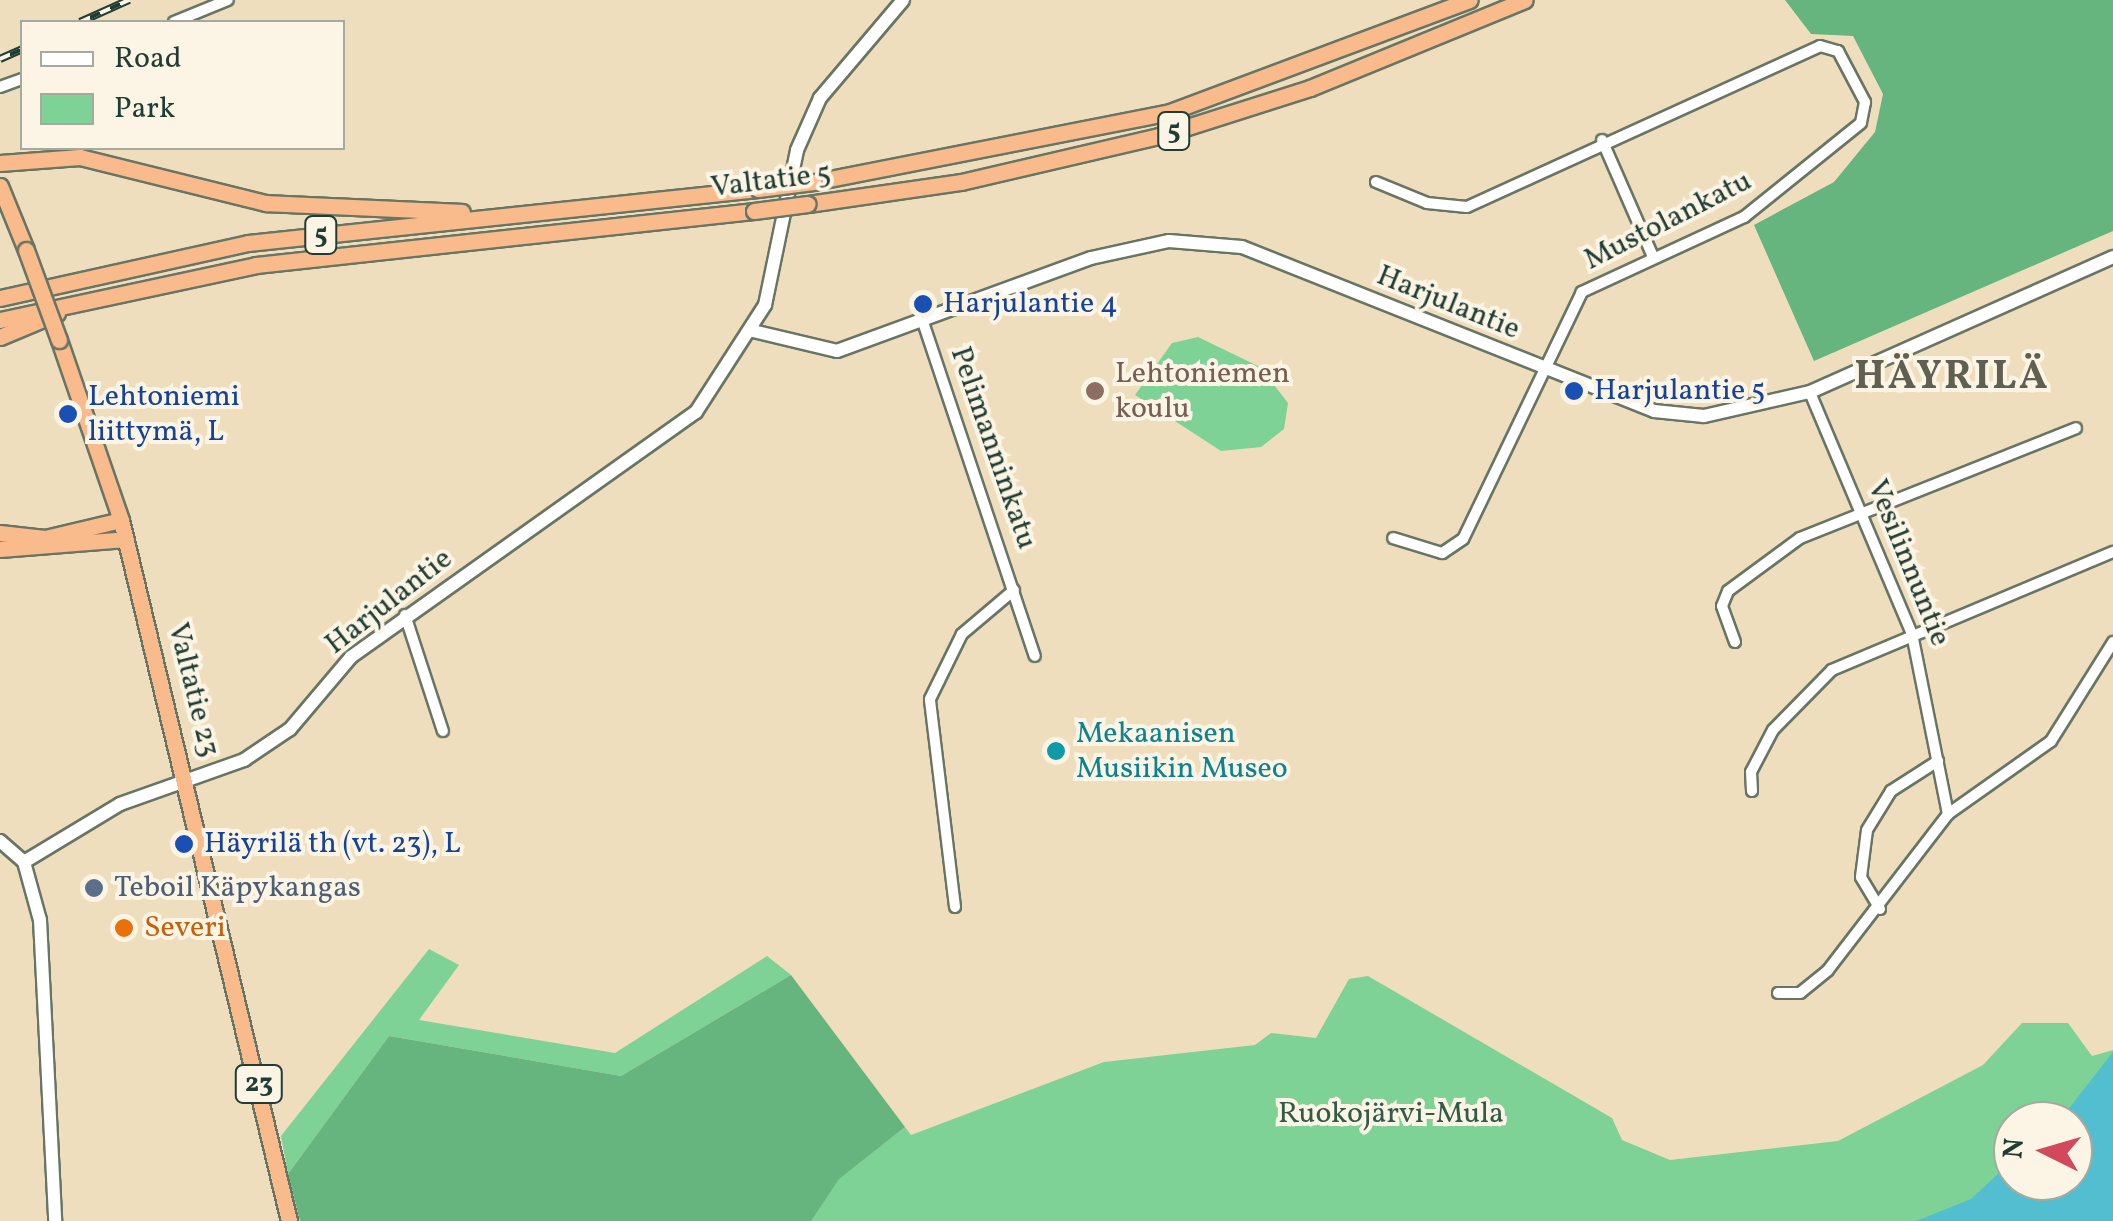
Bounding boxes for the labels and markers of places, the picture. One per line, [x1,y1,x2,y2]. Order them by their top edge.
place label: Harjulantie 4 [943,286,1118,322]
marker: Harjulantie 4 [912,293,934,315]
place label: Lehtoniemen koulu [1115,356,1290,426]
place label: Harjulantie 5 [1594,373,1766,409]
place label: Lehtoniemi liittymä, L [88,379,240,450]
marker: Lehtoniemen koulu [1084,380,1106,402]
marker: Harjulantie 5 [1563,380,1585,402]
marker: Lehtoniemi liittymä, L [57,403,79,425]
place label: Mekaanisen Musiikin Museo [1076,716,1288,786]
marker: Mekaanisen Musiikin Museo [1045,740,1067,762]
place label: Häyrilä th (vt. 23), L [204,826,461,862]
marker: Häyrilä th (vt. 23), L [173,833,195,855]
place label: Teboil Käpykangas [114,870,361,906]
marker: Teboil Käpykangas [83,877,105,899]
place label: Severi [144,910,226,946]
marker: Severi [113,917,135,939]

